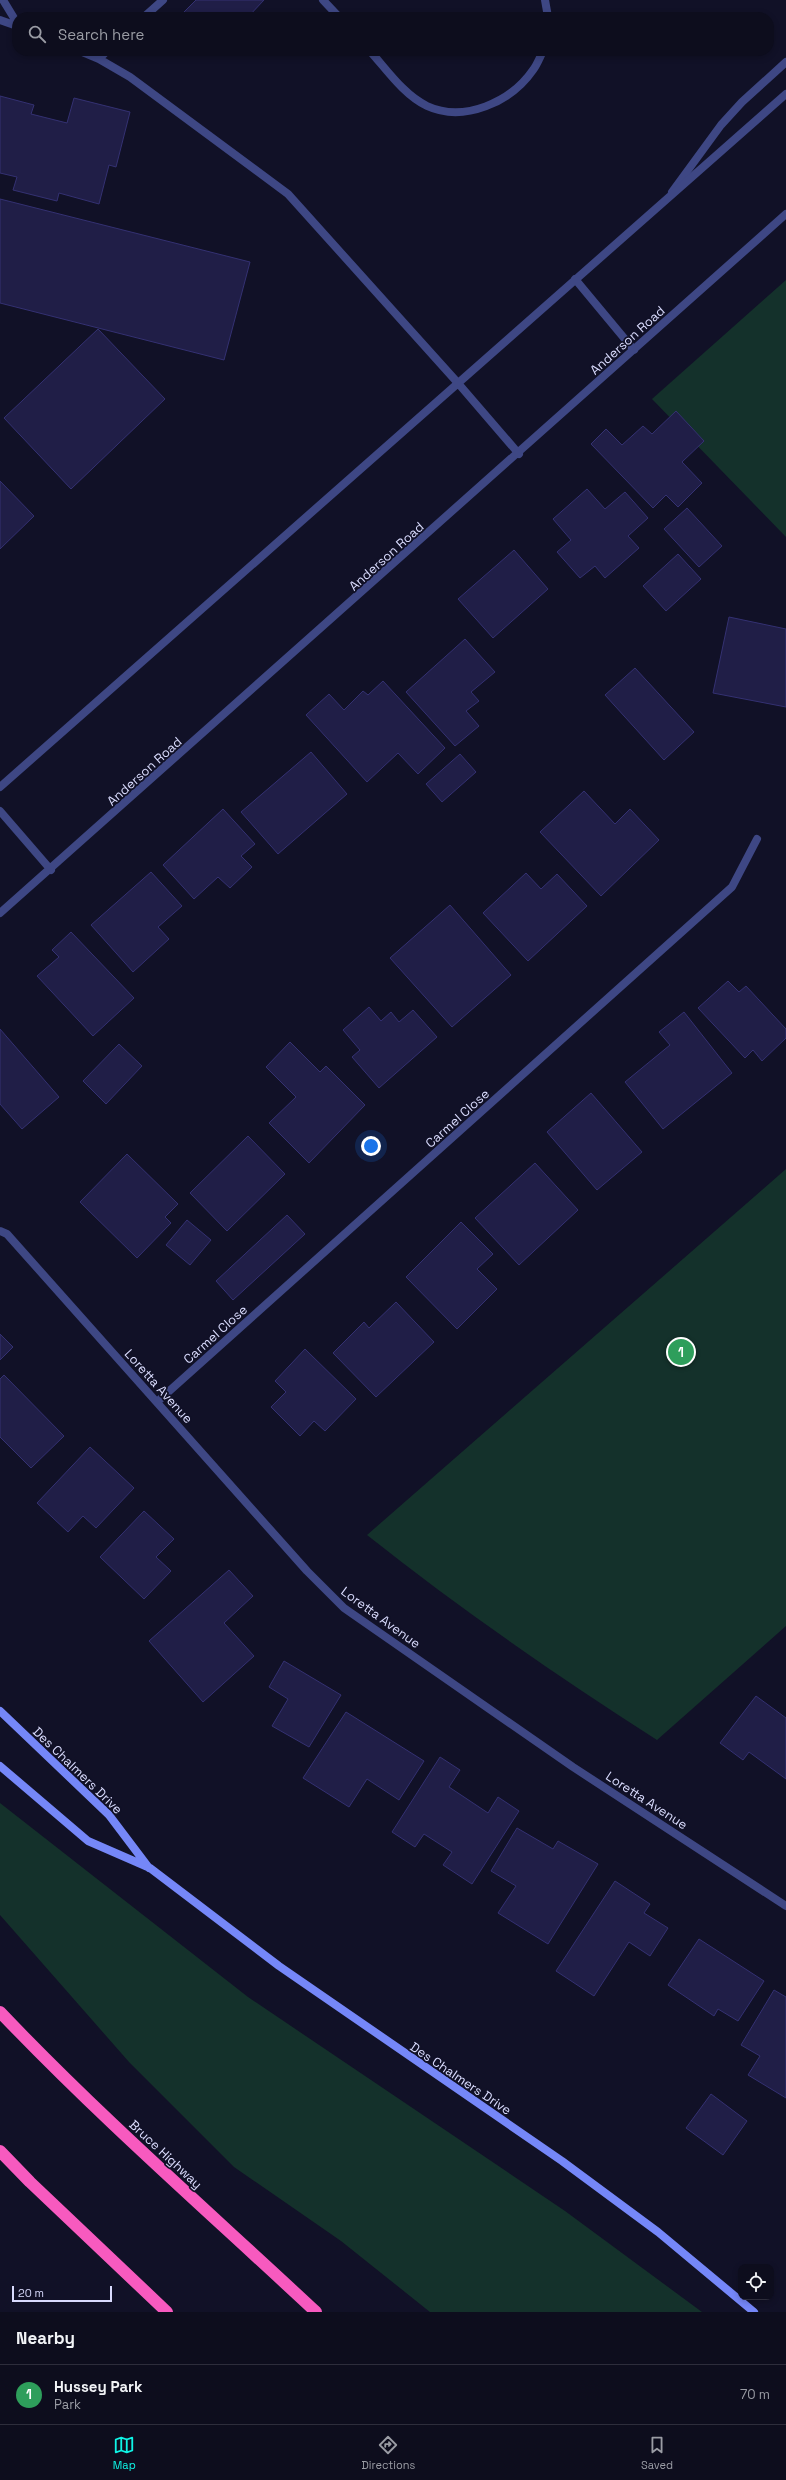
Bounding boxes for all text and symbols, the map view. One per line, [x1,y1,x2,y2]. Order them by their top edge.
search box [12,12,774,56]
icon: search [26,23,48,45]
text: Search here [58,25,144,44]
street label: Anderson Road [586,302,668,379]
street label: Anderson Road [345,518,427,595]
street label: Anderson Road [103,733,185,810]
street label: Carmel Close [422,1085,493,1152]
your location [361,1136,381,1156]
street label: Carmel Close [180,1301,251,1368]
pin: 1 [668,1337,694,1367]
street label: Loretta Avenue [121,1346,196,1427]
street label: Loretta Avenue [338,1583,424,1652]
street label: Des Chalmers Drive [29,1723,126,1818]
street label: Loretta Avenue [603,1768,691,1833]
street label: Des Chalmers Drive [407,2038,515,2119]
street label: Bruce Highway [126,2116,206,2193]
map controls [738,2264,774,2300]
button: locate [738,2264,774,2300]
scale bar [12,2284,112,2303]
text: 20 m [18,2286,44,2300]
text: Nearby [16,2327,75,2349]
text: Hussey Park [54,2377,143,2396]
text: 1 [26,2386,32,2403]
text: 70 m [740,2386,770,2403]
text: Park [54,2396,81,2413]
tab: Map [113,2434,136,2472]
tab: Directions [361,2434,415,2472]
tab: Saved [641,2434,673,2472]

